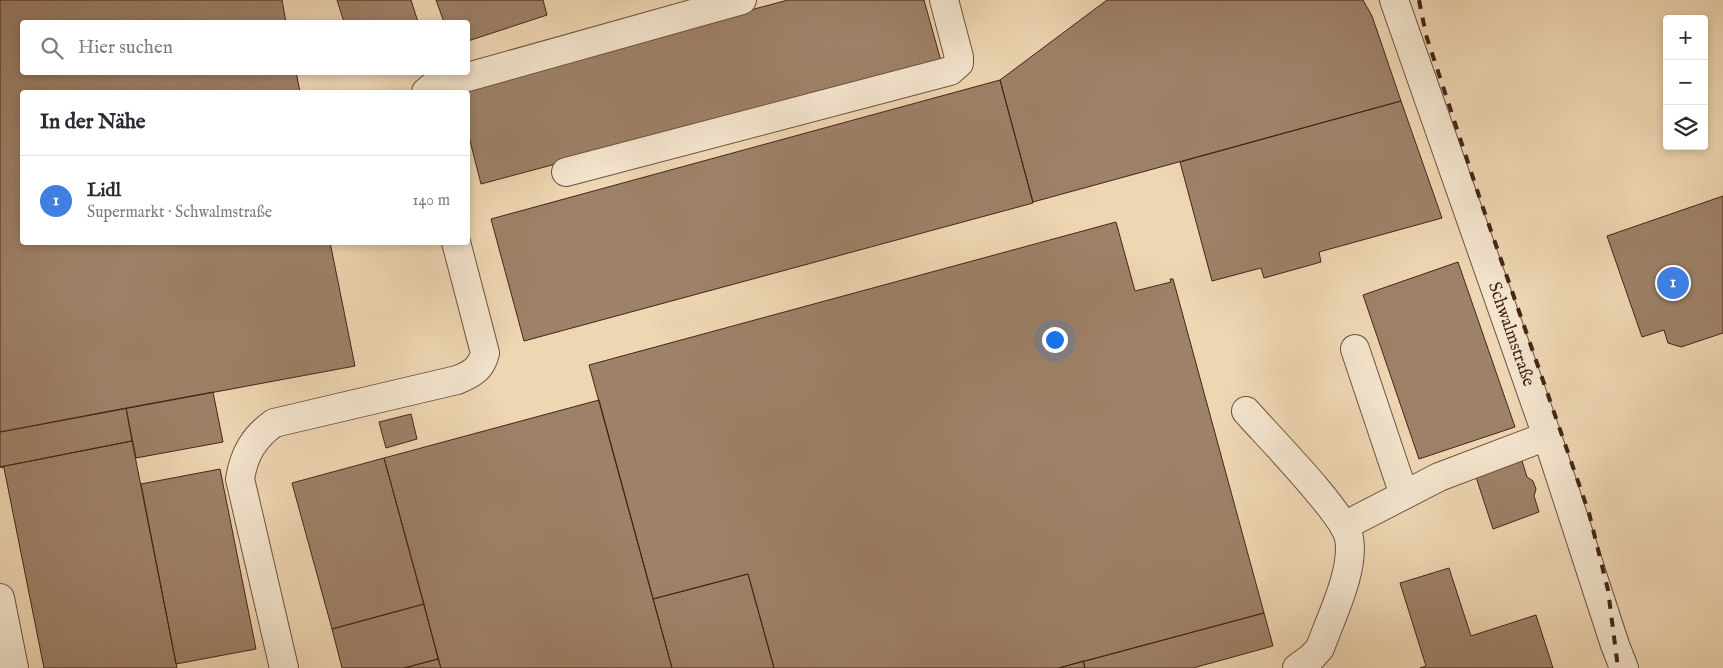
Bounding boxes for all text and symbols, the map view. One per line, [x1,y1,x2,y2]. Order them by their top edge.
map controls [1663,15,1708,150]
button: + [1663,15,1708,60]
search box [20,20,470,75]
icon: search [38,34,66,62]
text: Hier suchen [78,36,173,60]
button: − [1663,60,1708,105]
button: layers [1663,105,1708,150]
text: In der Nähe [40,109,146,136]
text: Lidl [87,179,121,203]
text: 1 [53,191,59,211]
text: 140 m [412,191,450,211]
text: Supermarkt · Schwalmstraße [87,203,272,223]
pin: 1 [1657,264,1689,302]
street label: Schwalmstraße [1482,279,1540,389]
your location [1042,327,1068,353]

